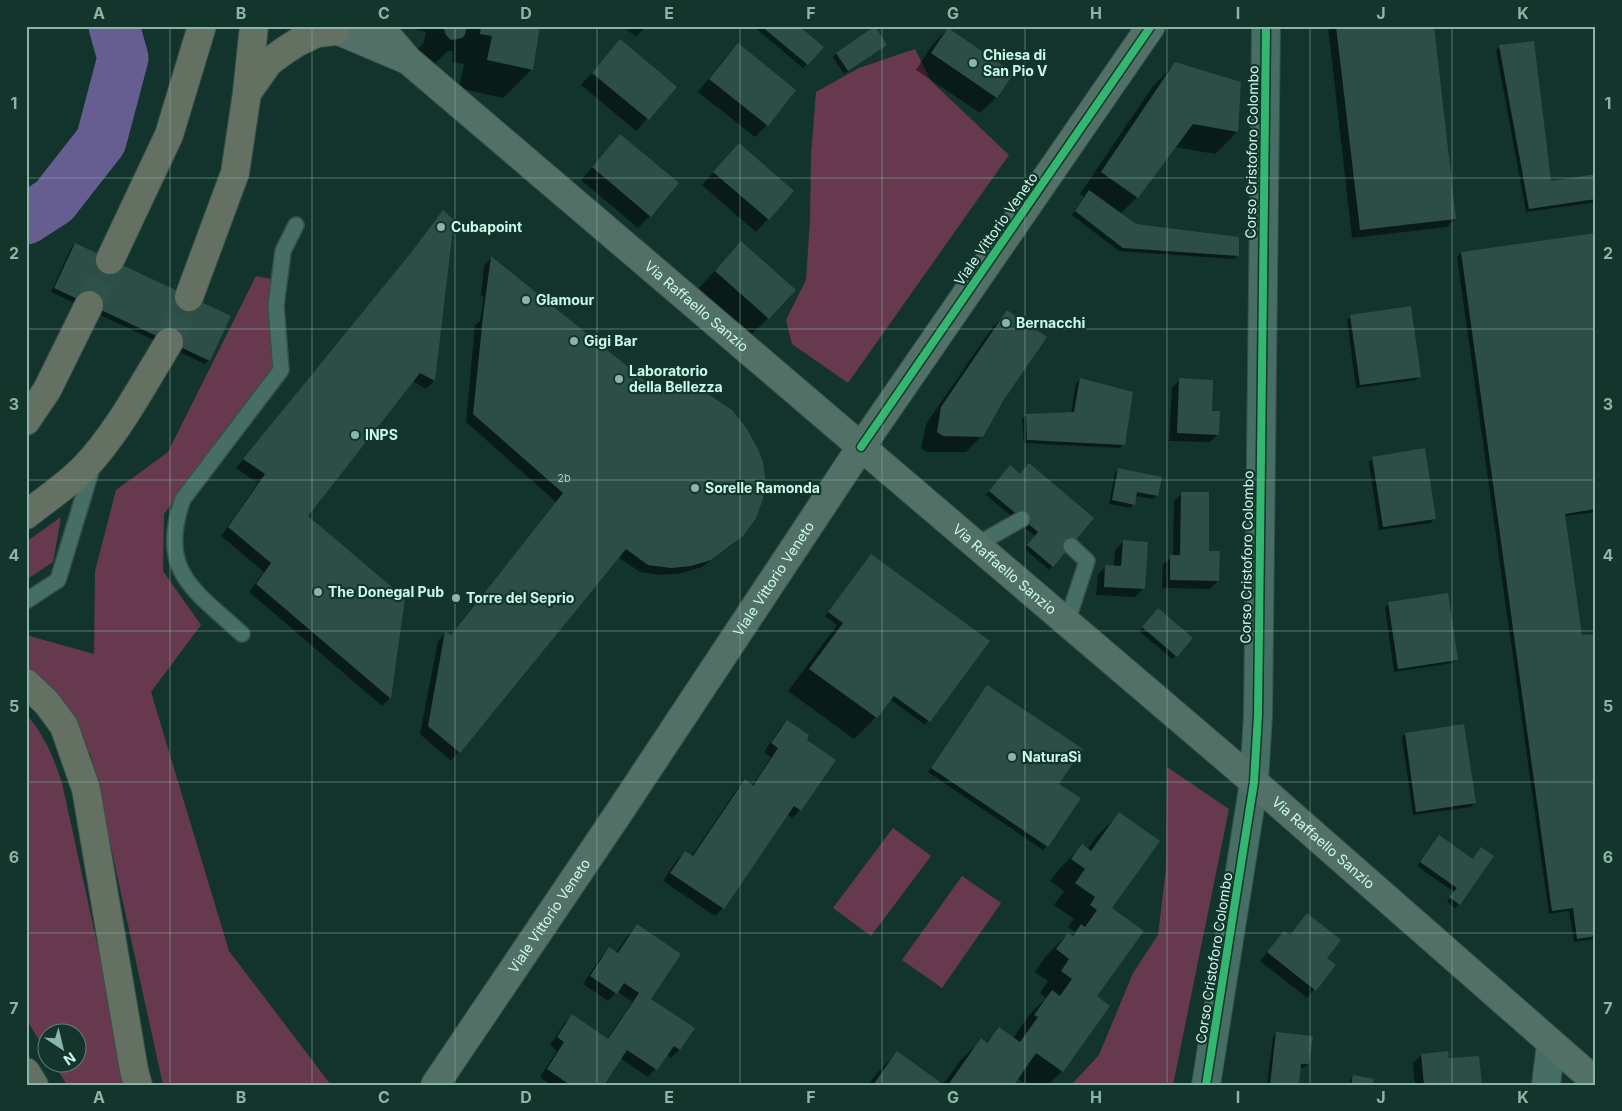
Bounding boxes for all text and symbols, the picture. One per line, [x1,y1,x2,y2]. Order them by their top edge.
text: A [93,3,105,23]
text: B [236,3,246,23]
text: C [378,3,390,23]
text: D [520,3,532,23]
text: E [664,3,674,23]
text: F [806,3,816,23]
text: G [947,3,959,23]
text: H [1090,3,1102,23]
text: I [1236,3,1240,23]
text: J [1376,3,1386,23]
text: K [1517,3,1529,23]
place label: Chiesa di San Pio V [983,46,1048,79]
marker: Chiesa di San Pio V [967,57,979,69]
street label: Corso Cristoforo Colombo [1241,65,1262,239]
text: 1 [11,93,17,113]
text: 1 [1605,93,1611,113]
street label: Viale Vittorio Veneto [950,169,1041,289]
place label: Cubapoint [451,218,522,235]
marker: Cubapoint [435,221,447,233]
text: 2 [9,243,19,263]
text: 2 [1603,243,1613,263]
street label: Via Raffaello Sanzio [641,257,752,355]
place label: Glamour [536,291,595,308]
marker: Glamour [520,294,532,306]
place label: Bernacchi [1016,314,1085,331]
marker: Bernacchi [1000,317,1012,329]
place label: Gigi Bar [584,332,638,349]
marker: Gigi Bar [568,335,580,347]
place label: Laboratorio della Bellezza [629,362,723,395]
marker: Laboratorio della Bellezza [613,373,625,385]
text: 3 [9,394,19,414]
text: 3 [1603,394,1613,414]
place label: INPS [365,426,398,443]
marker: INPS [349,429,361,441]
street label: Corso Cristoforo Colombo [1236,470,1257,644]
house number: 2b [557,471,571,485]
place label: Sorelle Ramonda [705,479,820,496]
marker: Sorelle Ramonda [689,482,701,494]
street label: Viale Vittorio Veneto [729,518,817,639]
street label: Via Raffaello Sanzio [949,520,1060,618]
text: 4 [9,545,20,565]
text: 4 [1603,545,1614,565]
place label: The Donegal Pub [328,583,444,600]
marker: The Donegal Pub [312,586,324,598]
place label: Torre del Seprio [466,589,575,606]
marker: Torre del Seprio [450,592,462,604]
text: 5 [9,696,19,716]
text: 5 [1603,696,1613,716]
place label: NaturaSì [1022,748,1081,765]
marker: NaturaSì [1006,751,1018,763]
street label: Via Raffaello Sanzio [1269,793,1378,892]
text: 6 [9,847,19,867]
text: 6 [1603,847,1613,867]
street label: Viale Vittorio Veneto [504,855,593,976]
street label: Corso Cristoforo Colombo [1192,871,1235,1045]
text: 7 [9,998,19,1018]
text: 7 [1603,998,1613,1018]
north arrow [38,1024,88,1074]
text: N [60,1049,79,1069]
text: A [93,1087,105,1107]
text: B [236,1087,246,1107]
text: C [378,1087,390,1107]
text: D [520,1087,532,1107]
text: E [664,1087,674,1107]
text: F [806,1087,816,1107]
text: G [947,1087,959,1107]
text: H [1090,1087,1102,1107]
text: I [1236,1087,1240,1107]
text: J [1376,1087,1386,1107]
text: K [1517,1087,1529,1107]

